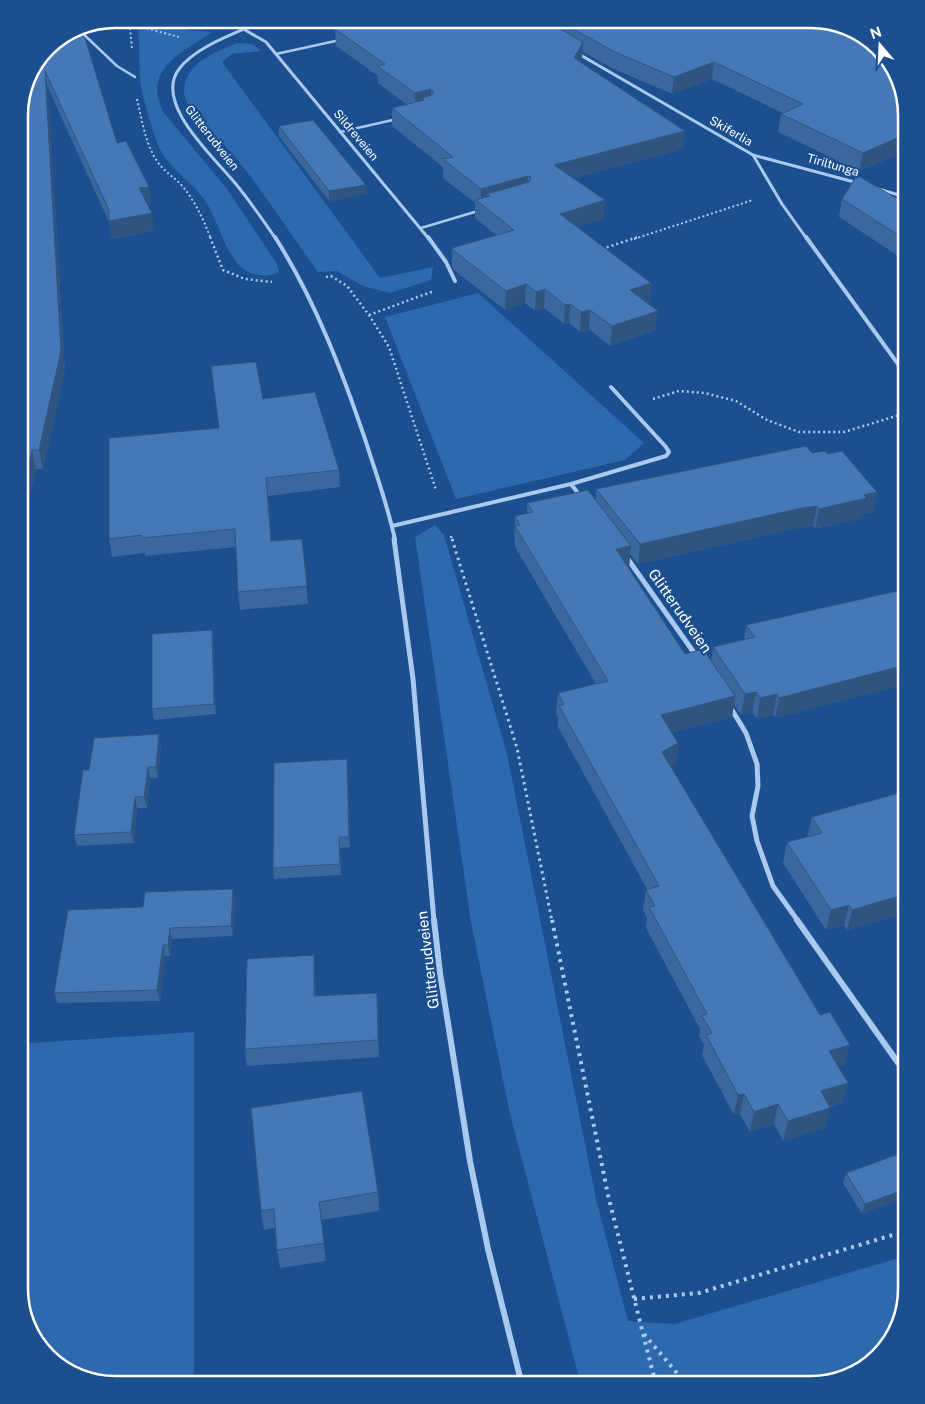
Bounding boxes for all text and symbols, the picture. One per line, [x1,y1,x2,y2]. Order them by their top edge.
north arrow [855,20,905,70]
text: N [868,23,884,42]
street label: Glitterudveien [182,103,242,173]
street label: Sildreveien [331,107,381,163]
street label: Skiferlia [707,113,755,149]
street label: Tiriltunga [805,151,861,179]
street label: Glitterudveien [645,565,716,656]
street label: Glitterudveien [413,910,442,1010]

